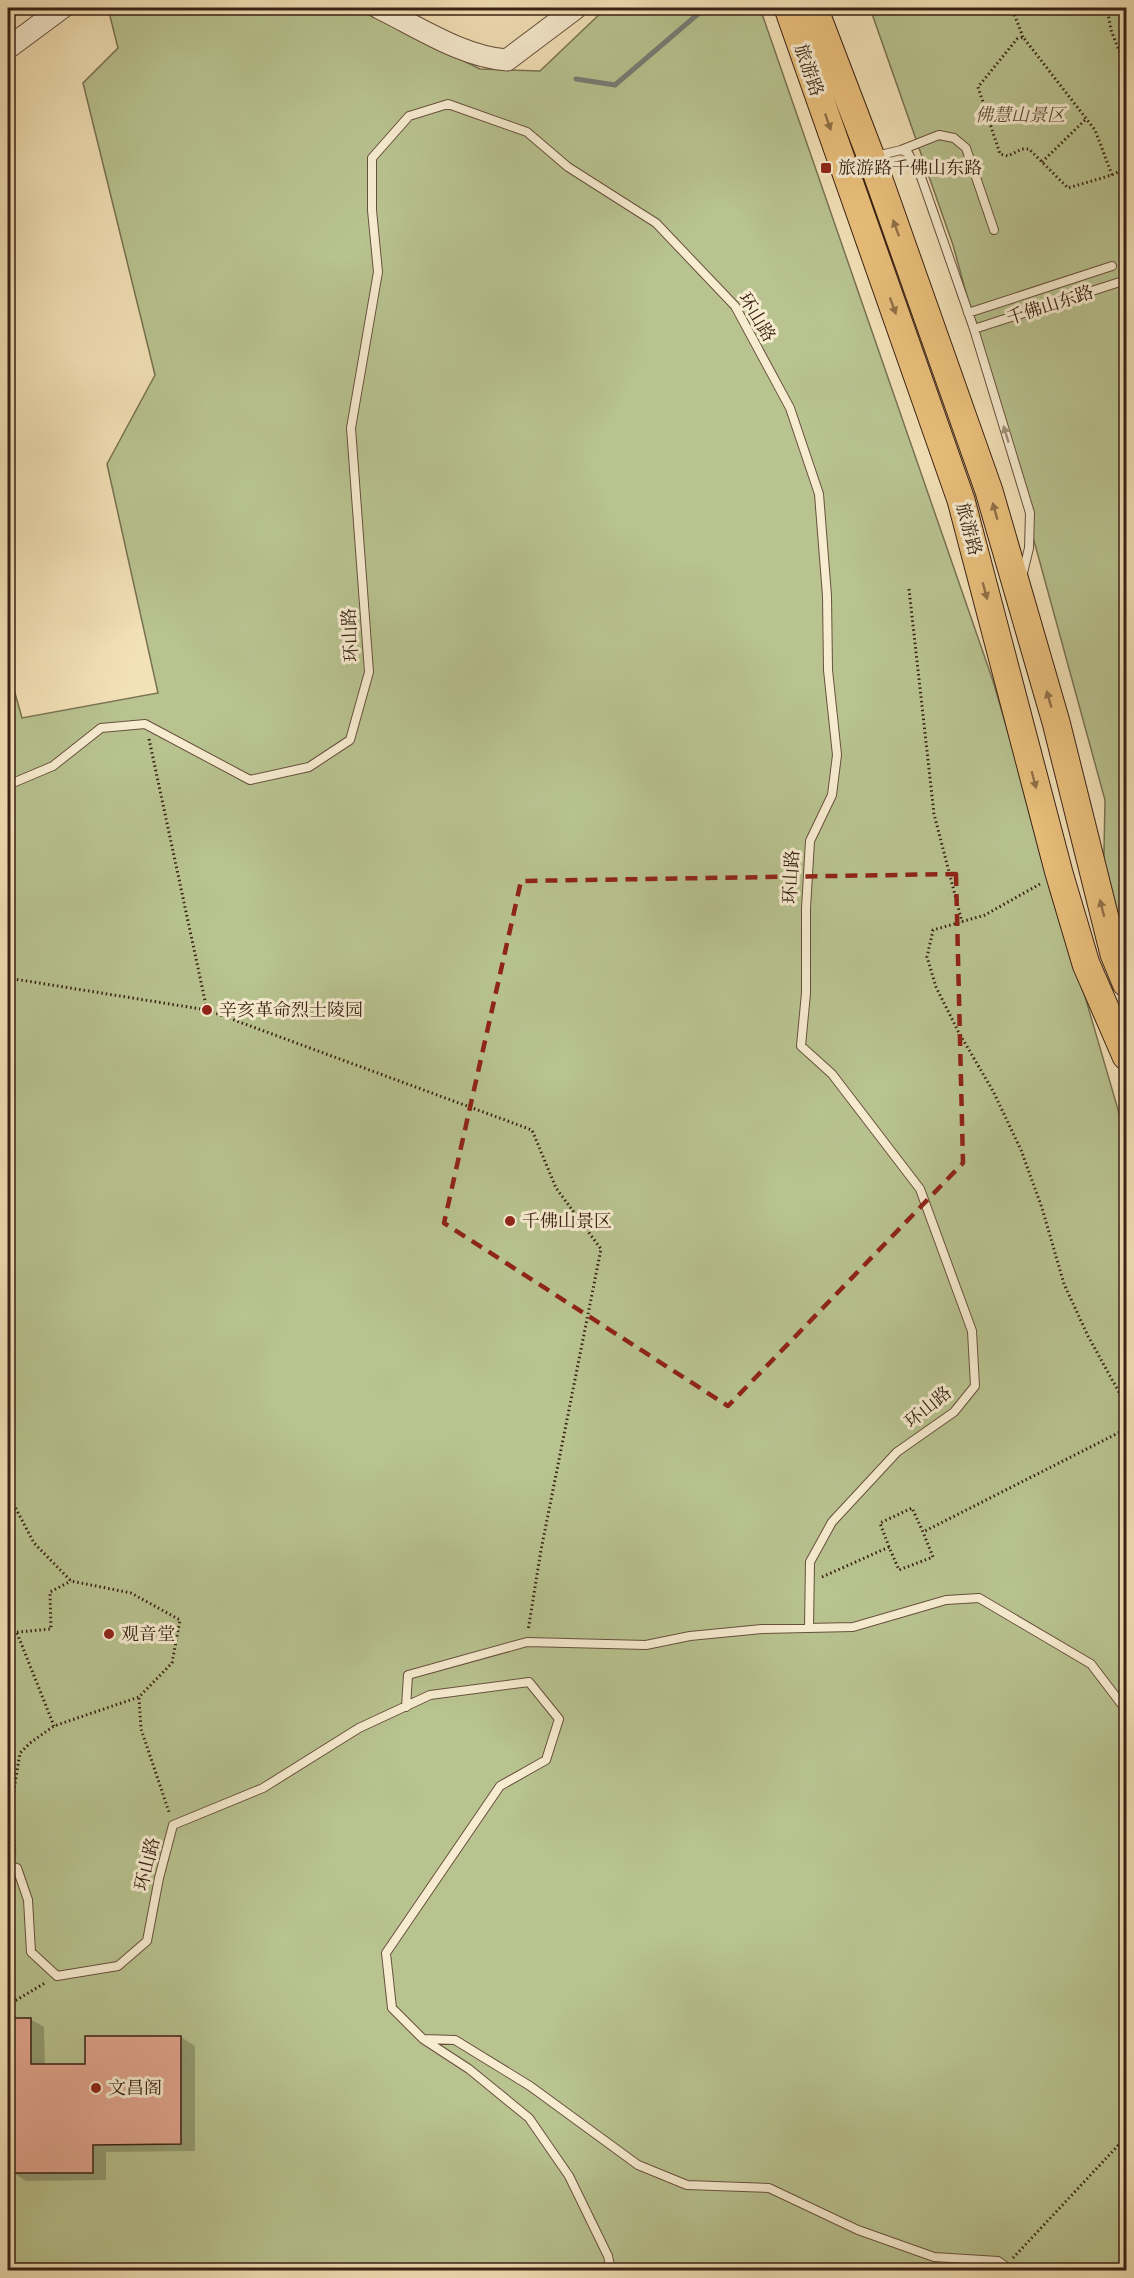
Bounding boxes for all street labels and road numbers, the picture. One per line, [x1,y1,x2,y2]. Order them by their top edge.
street label: 旅游路 [790,41,828,99]
street label: 千佛山东路 [1004,281,1096,329]
street label: 环山路 [734,288,780,346]
street label: 旅游路 [951,500,987,558]
street label: 环山路 [338,607,362,663]
street label: 环山路 [779,849,803,905]
street label: 环山路 [900,1381,956,1433]
street label: 环山路 [130,1835,164,1893]

